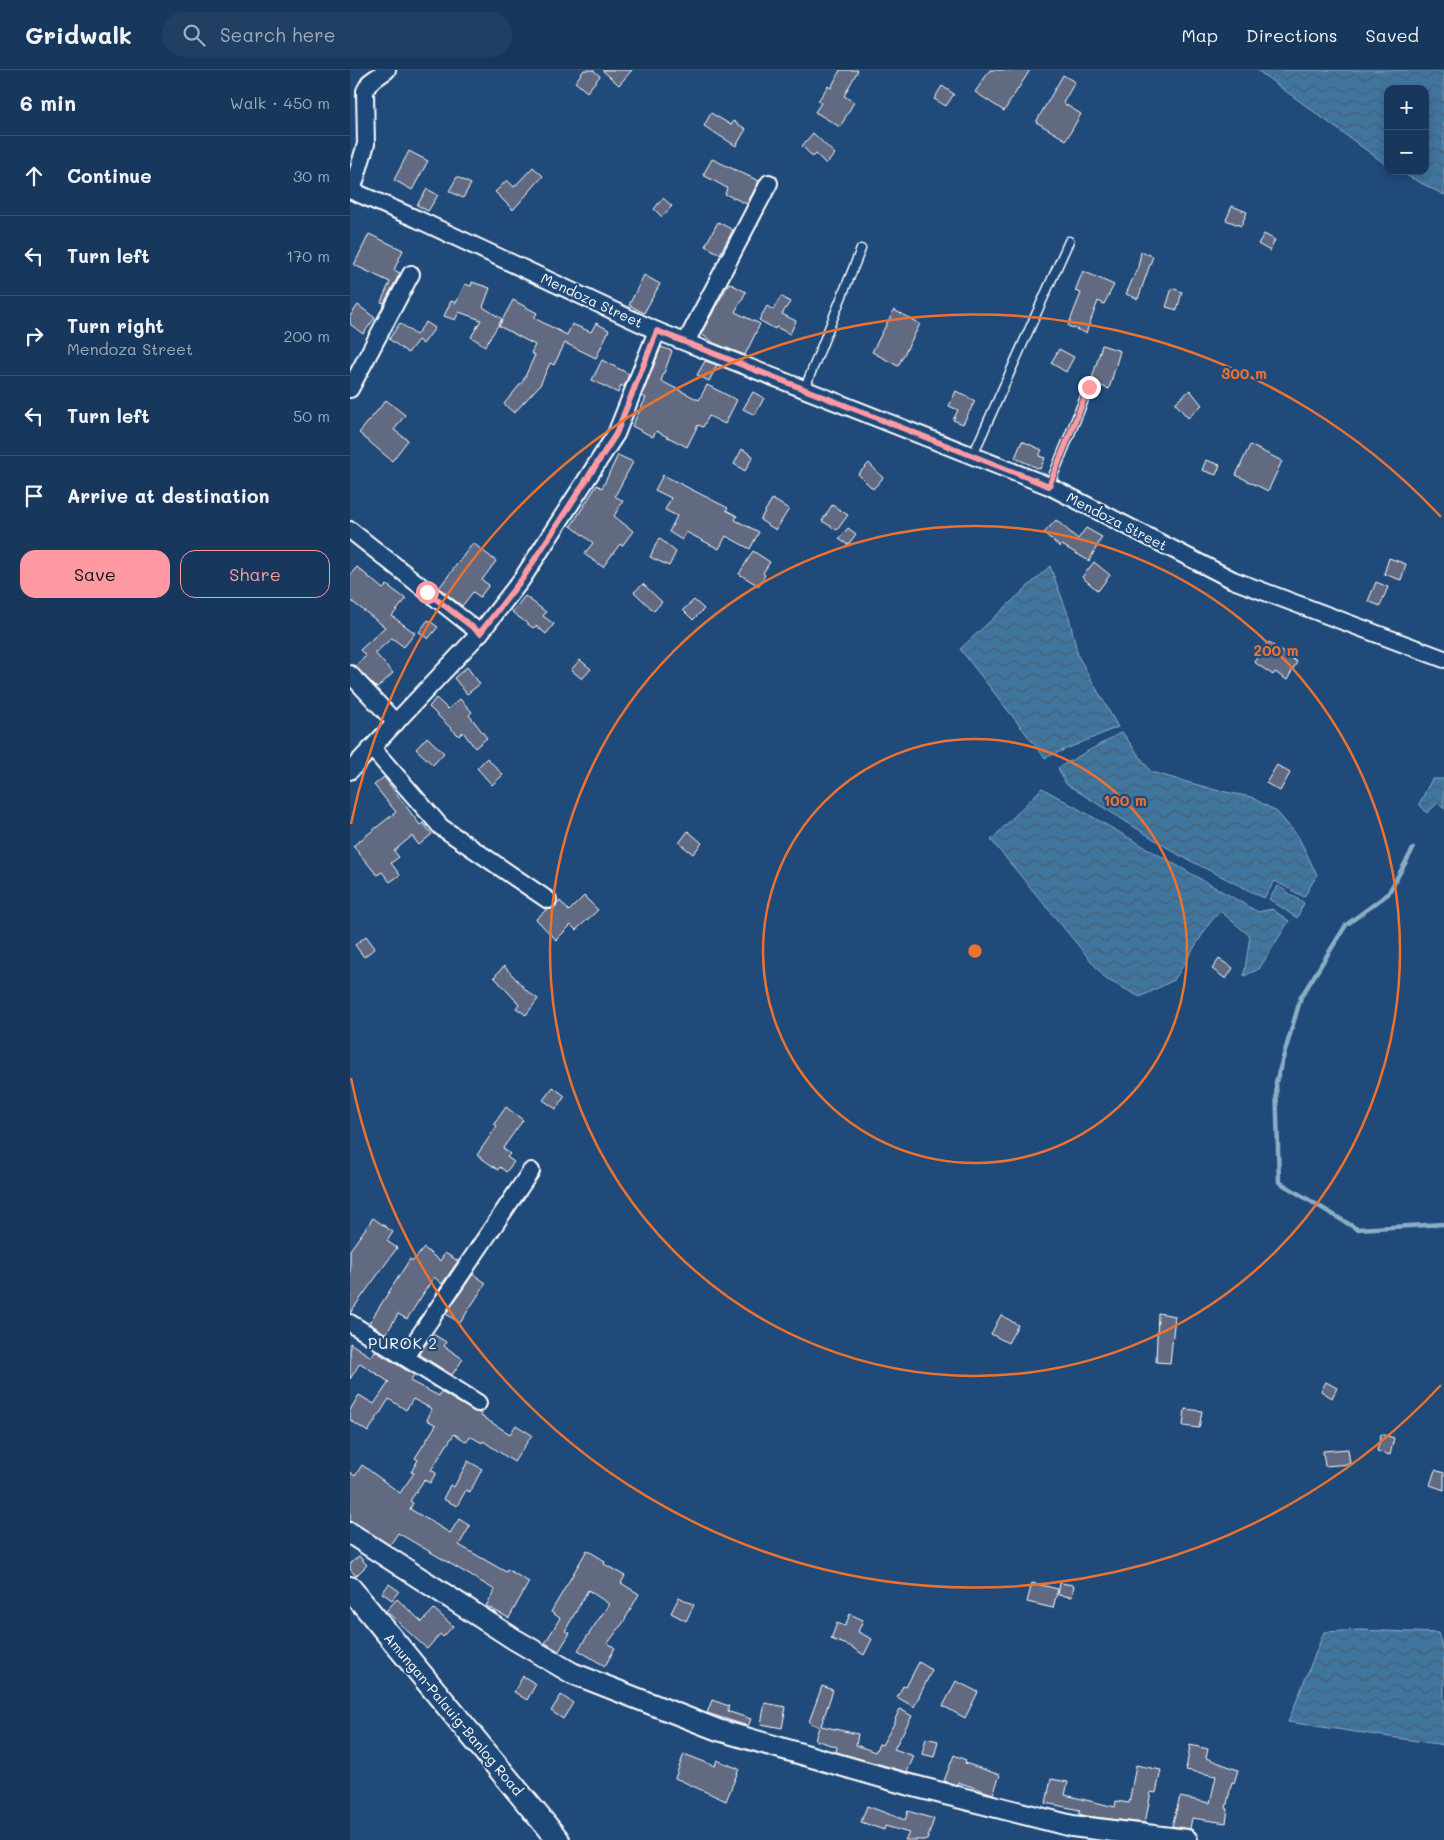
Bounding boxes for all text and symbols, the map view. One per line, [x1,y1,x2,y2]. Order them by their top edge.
search box [162,12,512,57]
text: Gridwalk [25,19,132,50]
icon: search [180,21,208,49]
text: Search here [220,22,336,47]
text: Map [1181,23,1218,47]
text: Directions [1246,23,1338,47]
text: Saved [1366,23,1419,47]
map controls [1384,85,1429,175]
button: + [1384,85,1429,130]
text: 6 min [20,89,76,116]
text: Walk · 450 m [230,92,330,113]
button: − [1384,130,1429,175]
icon: ahead [20,162,48,190]
text: Continue [67,163,152,188]
text: 30 m [293,165,330,186]
icon: left [20,242,48,270]
text: Turn left [67,243,150,268]
text: 170 m [286,245,330,266]
street label: Mendoza Street [538,268,646,332]
text: Turn right [67,313,164,338]
icon: right [20,322,48,350]
text: 200 m [283,325,330,346]
text: Mendoza Street [67,338,193,359]
text: 300 m [1221,363,1267,383]
route end [1078,376,1101,399]
icon: left [20,402,48,430]
text: Turn left [67,403,150,428]
text: 50 m [293,405,330,426]
icon: arrive [20,482,48,510]
text: Arrive at destination [67,483,270,508]
street label: Mendoza Street [1064,487,1170,555]
button: Save [20,550,170,598]
button: Share [180,550,330,598]
route start [416,581,439,604]
text: 200 m [1254,640,1299,660]
text: 100 m [1103,790,1147,810]
centre of rings [966,942,984,960]
district label: PUROK 2 [368,1333,438,1353]
street label: Amungan-Palauig-Banlog Road [380,1629,528,1799]

